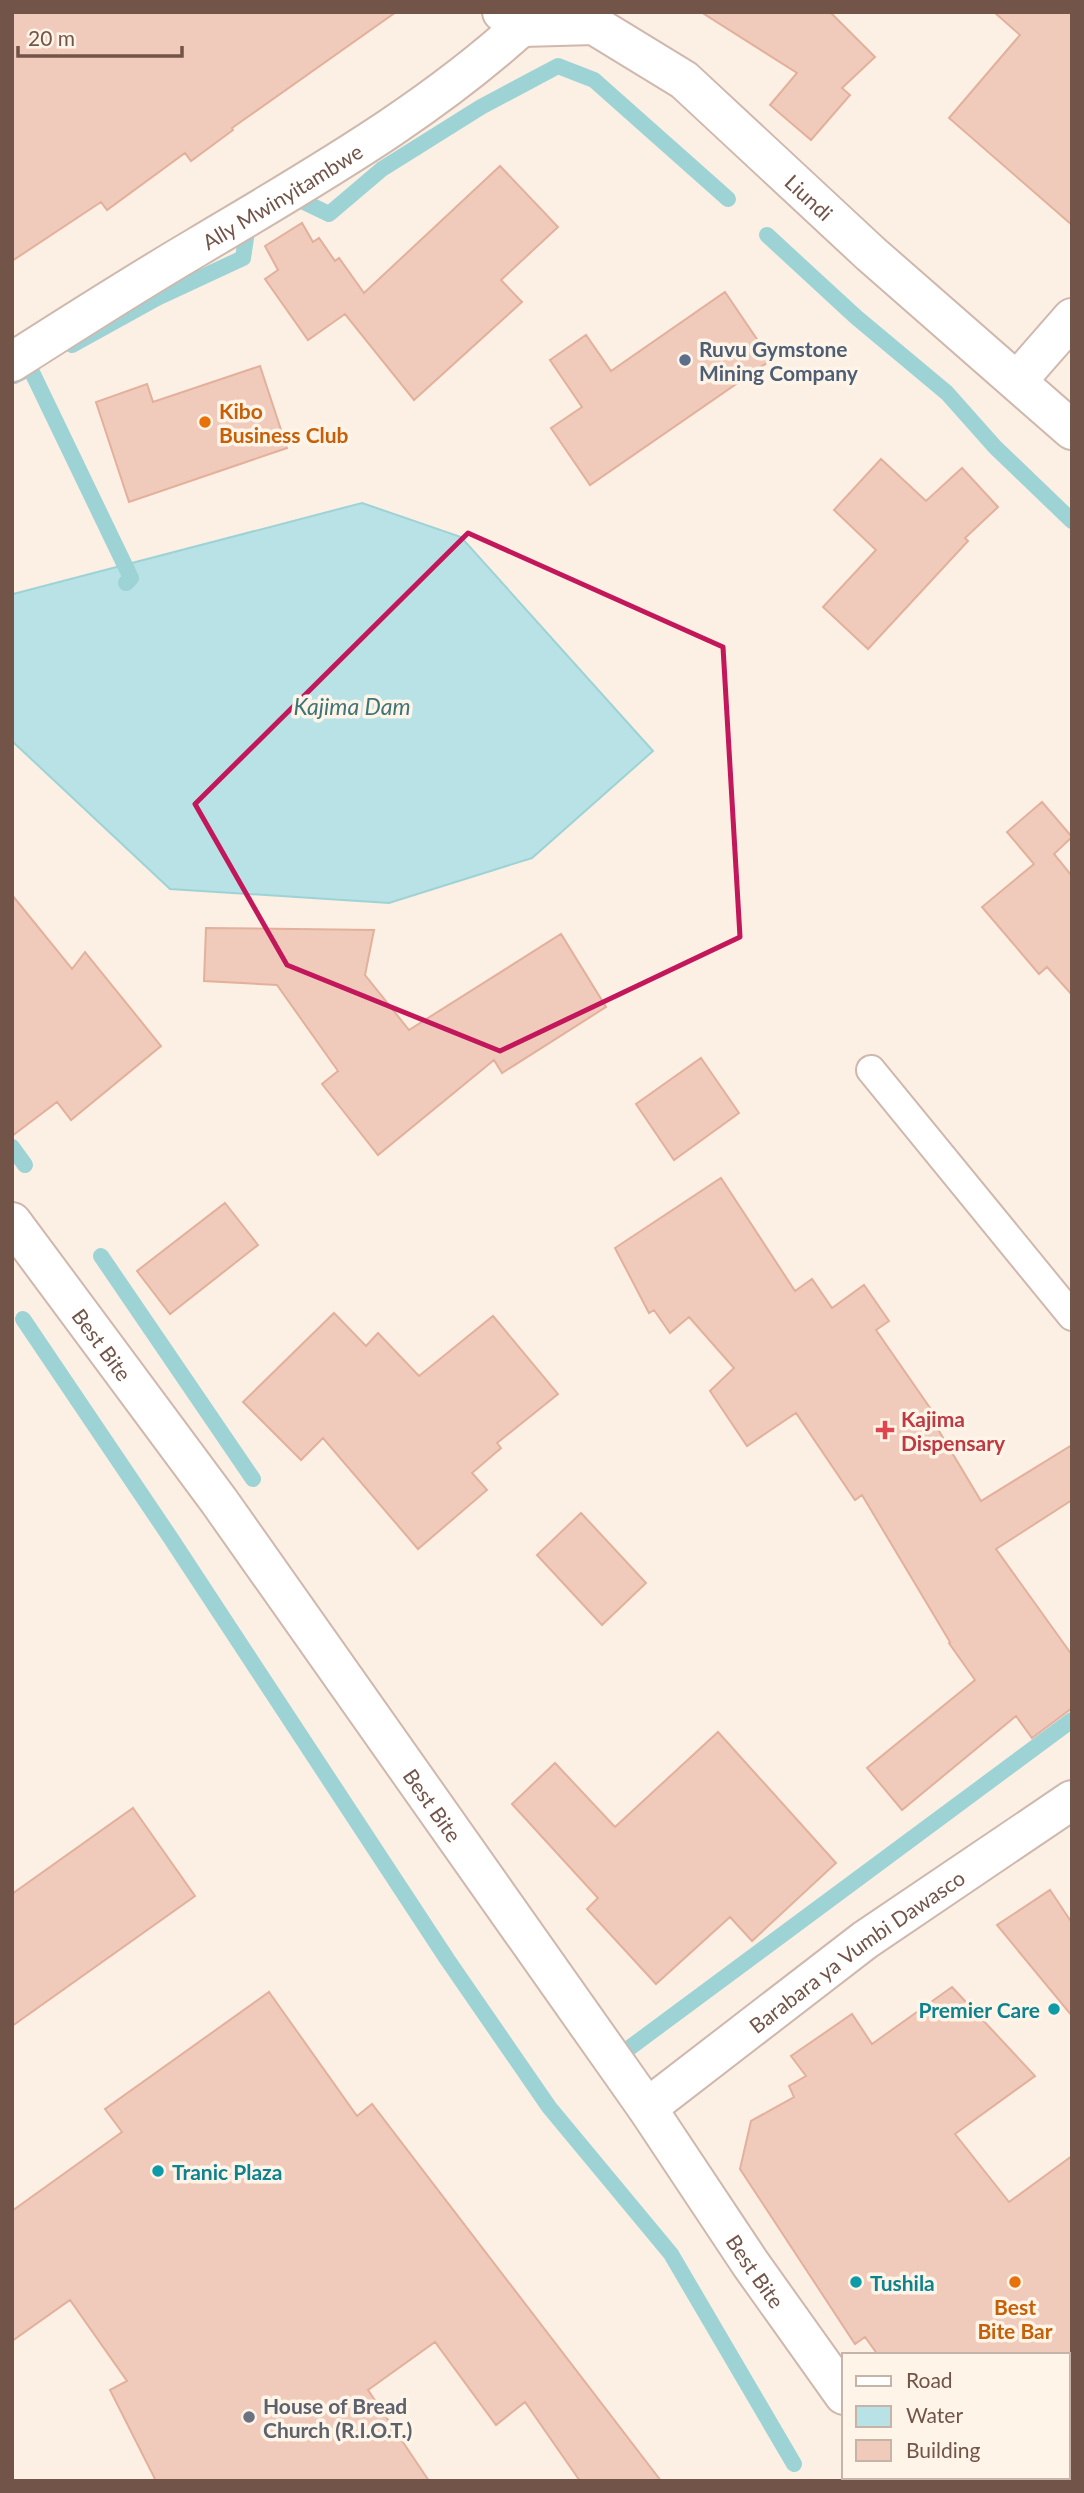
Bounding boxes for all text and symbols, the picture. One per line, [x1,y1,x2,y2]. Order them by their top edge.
scale bar [18,14,182,58]
text: 20 m [28,25,75,50]
street label: Ally Mwinyitambwe [197,138,366,254]
street label: Liundi [781,169,839,225]
place label: Ruvu Gymstone Mining Company [699,336,859,385]
marker: Ruvu Gymstone Mining Company [677,352,693,368]
place label: Kibo Business Club [219,398,349,447]
marker: Kibo Business Club [197,414,213,430]
water label: Kajima Dam [293,692,411,720]
street label: Best Bite [68,1303,137,1385]
place label: Kajima Dispensary [901,1406,1006,1455]
marker: Kajima Dispensary [875,1420,895,1440]
street label: Best Bite [399,1763,467,1846]
street label: Barabara ya Vumbi Dawasco [744,1864,969,2037]
place label: Premier Care [919,1997,1040,2022]
marker: Premier Care [1046,2001,1062,2017]
place label: Tranic Plaza [172,2159,282,2184]
marker: Tranic Plaza [150,2163,166,2179]
street label: Best Bite [722,2229,790,2312]
place label: Tushila [870,2270,935,2295]
marker: Tushila [848,2274,864,2290]
marker: Best Bite Bar [1007,2274,1023,2290]
place label: Best Bite Bar [977,2294,1053,2343]
legend [842,2353,1070,2479]
text: Road [906,2367,953,2392]
place label: House of Bread Church (R.I.O.T.) [263,2393,412,2442]
text: Water [906,2402,963,2427]
marker: House of Bread Church (R.I.O.T.) [241,2409,257,2425]
text: Building [906,2437,981,2462]

